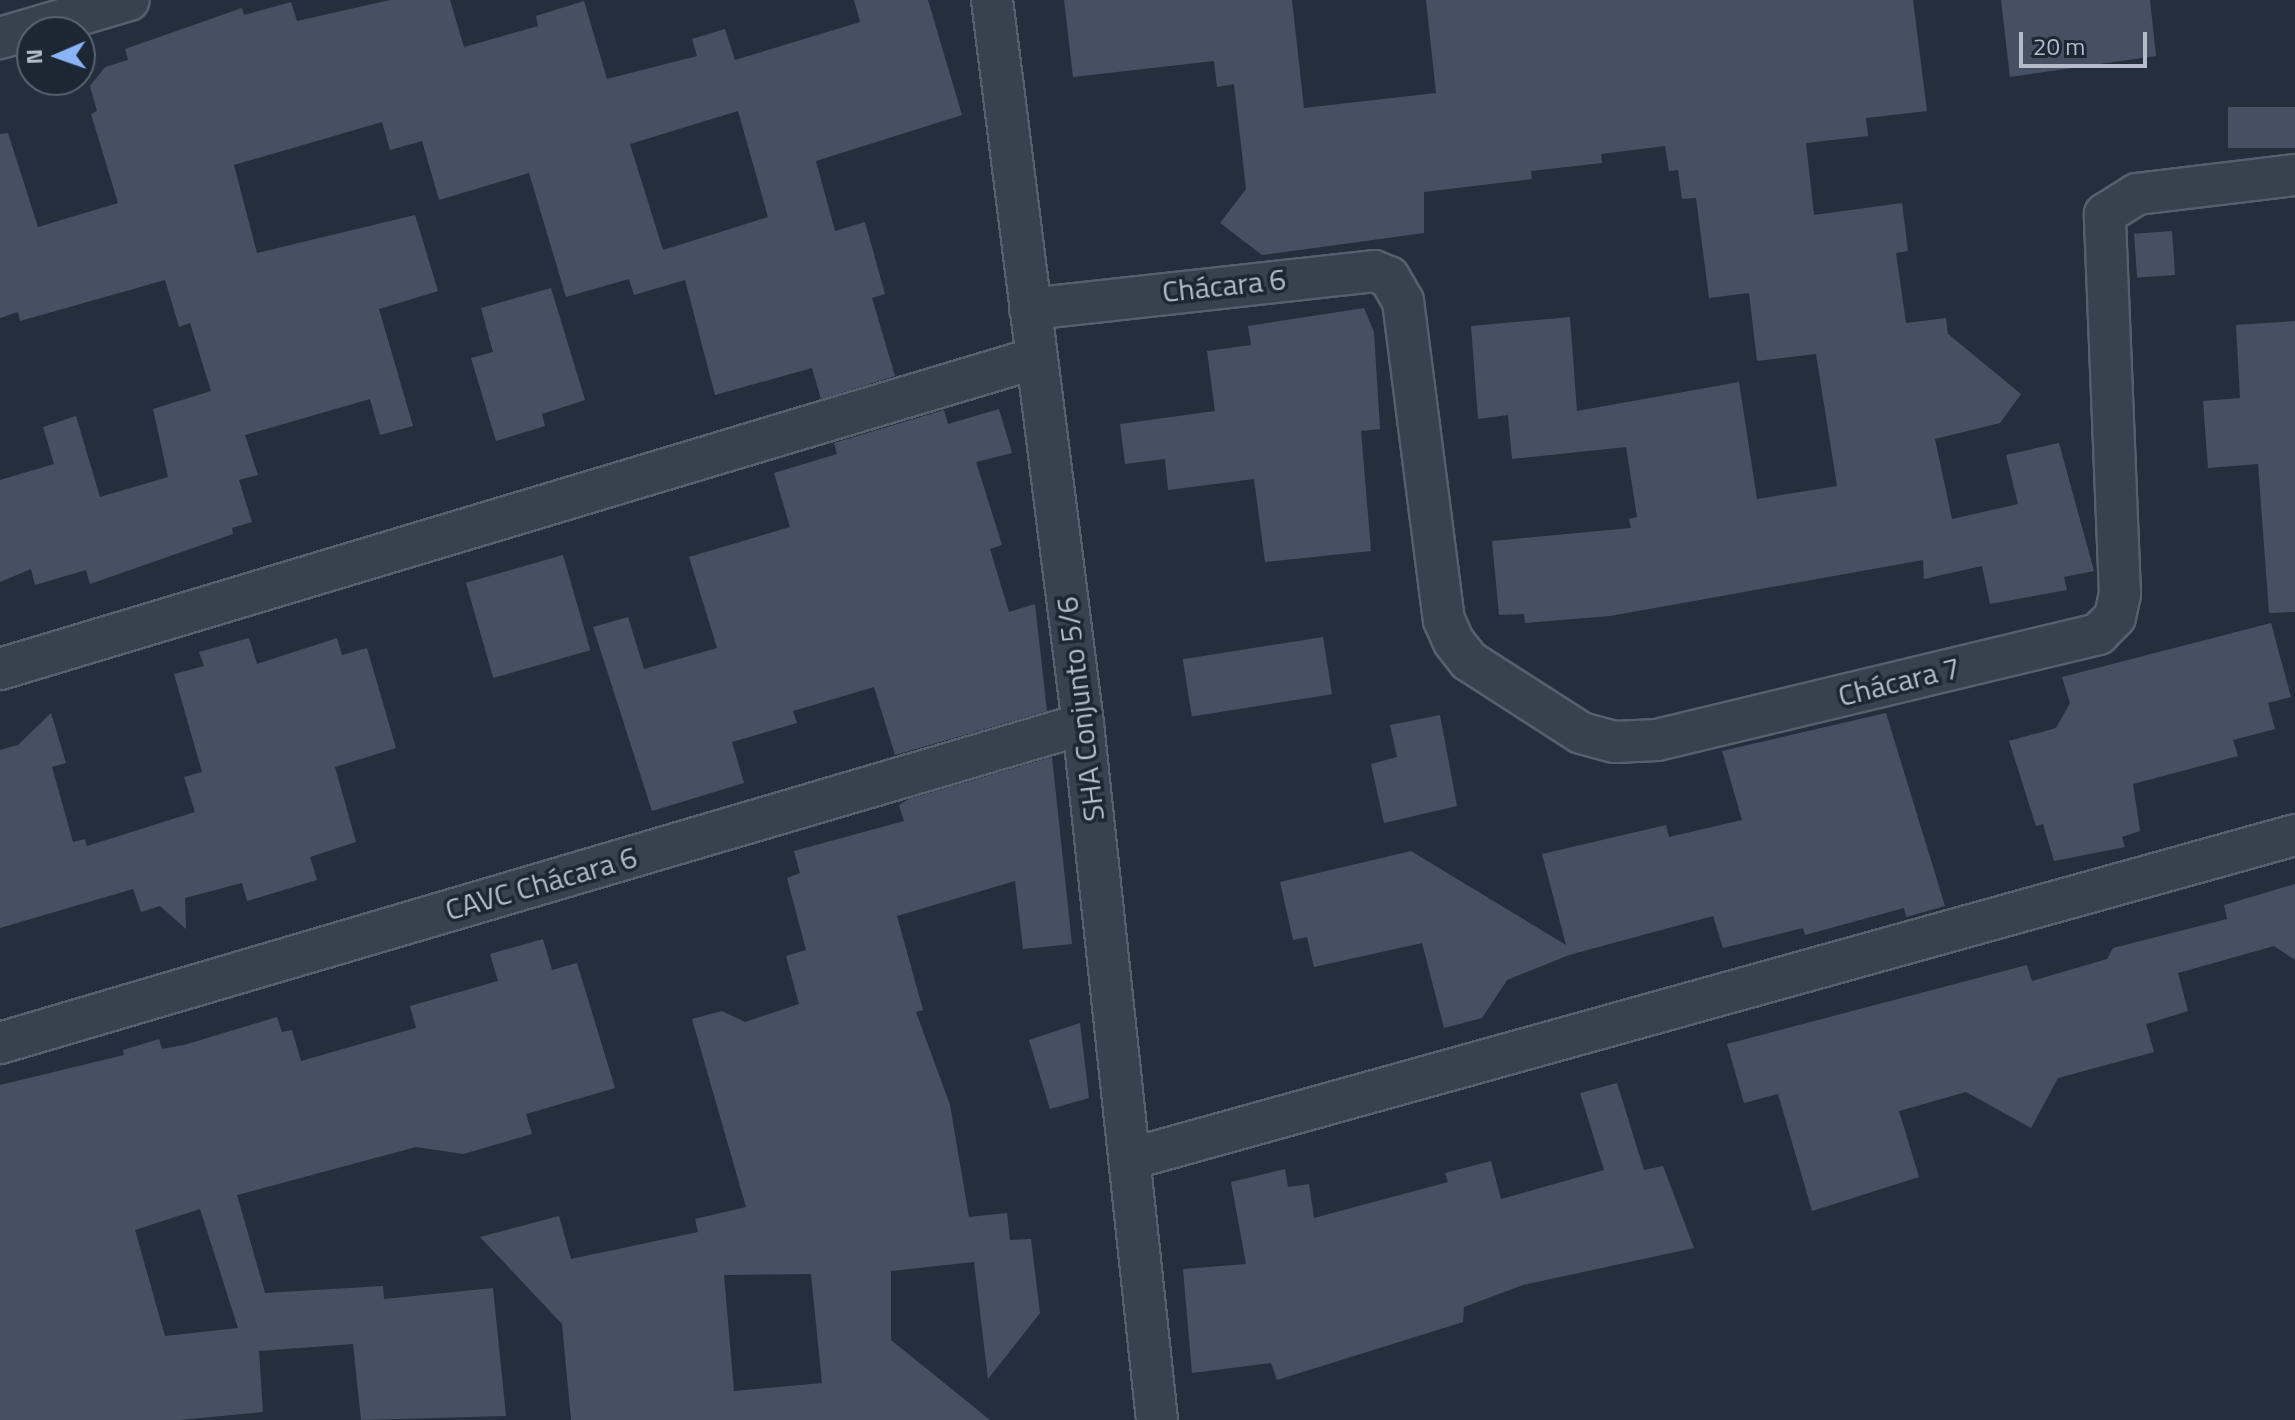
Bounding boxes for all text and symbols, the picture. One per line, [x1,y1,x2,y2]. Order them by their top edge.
north arrow [16,16,96,96]
scale bar [2023,16,2151,66]
text: 20 m [2033,28,2085,64]
text: N [17,49,51,65]
street label: Chácara 6 [1160,261,1288,309]
street label: SHA Conjunto 5/6 [1048,594,1112,824]
street label: Chácara 7 [1834,648,1964,714]
street label: CAVC Chácara 6 [441,838,641,928]

